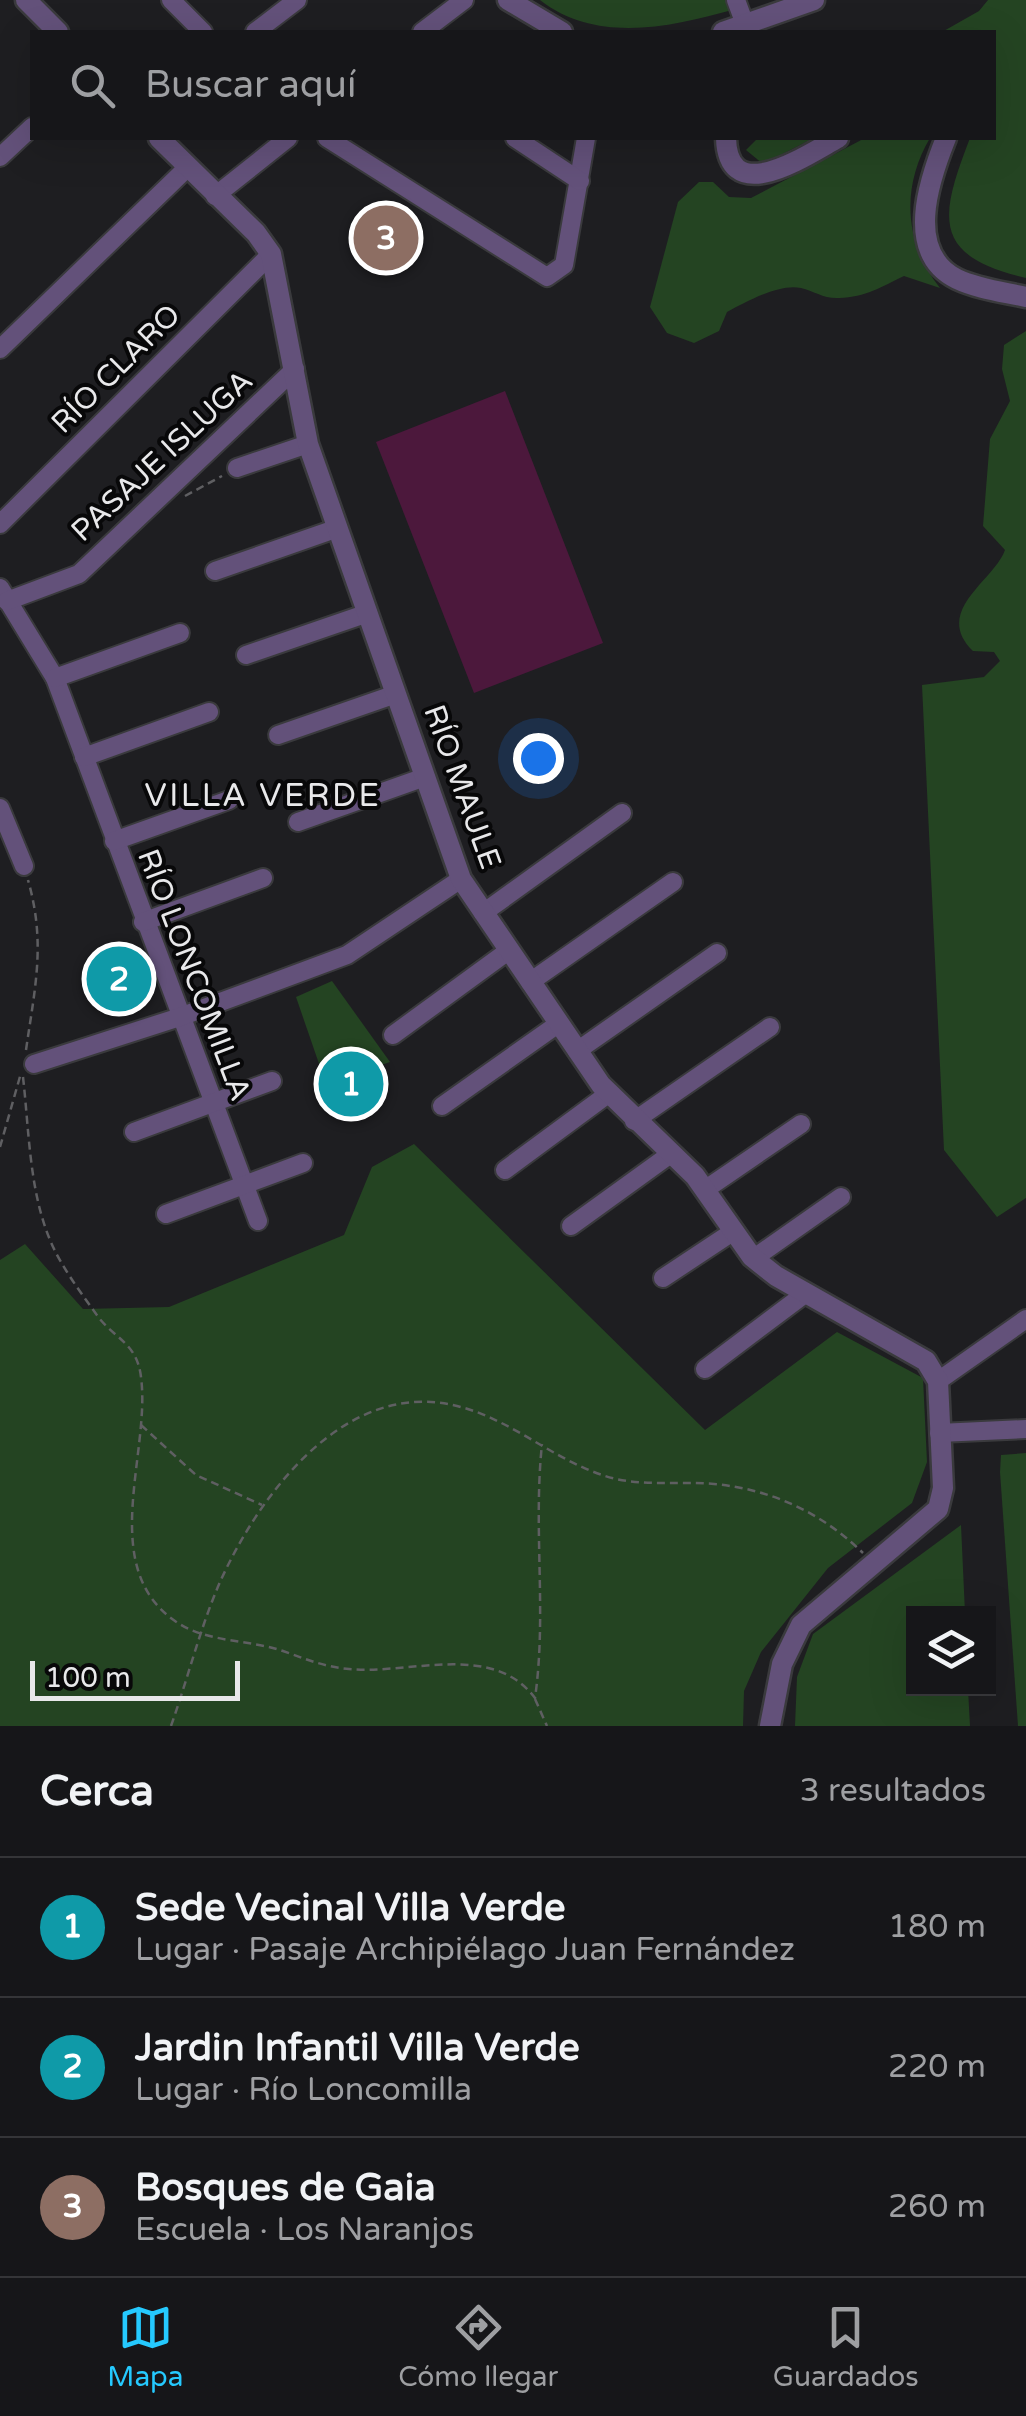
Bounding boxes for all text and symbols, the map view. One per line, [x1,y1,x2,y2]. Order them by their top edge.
search box [30,30,996,140]
icon: search [65,58,120,113]
text: Buscar aquí [145,62,356,108]
pin: 3 [354,200,418,276]
street label: RÍO CLARO [44,297,188,441]
street label: PASAJE ISLUGA [64,362,260,550]
street label: RÍO MAULE [415,700,509,874]
your location [513,733,564,784]
district label: VILLA VERDE [144,777,382,815]
street label: RÍO LONCOMILLA [129,844,259,1106]
pin: 2 [86,942,152,1016]
pin: 1 [318,1046,384,1122]
map controls [906,1606,996,1696]
button: layers [906,1606,996,1696]
scale bar [30,1656,240,1700]
text: 100 m [45,1661,131,1695]
text: Cerca [40,1766,154,1817]
text: 3 resultados [800,1772,986,1810]
text: Sede Vecinal Villa Verde [135,1885,566,1931]
text: 1 [62,1908,83,1946]
text: 180 m [888,1908,986,1946]
text: Lugar · Pasaje Archipiélago Juan Fernández [135,1931,795,1969]
text: Jardin Infantil Villa Verde [135,2025,580,2071]
text: 2 [62,2048,83,2086]
text: 220 m [888,2048,986,2086]
text: Lugar · Río Loncomilla [135,2071,472,2109]
text: Bosques de Gaia [135,2165,436,2211]
text: 3 [62,2188,83,2226]
text: 260 m [888,2188,986,2226]
text: Escuela · Los Naranjos [135,2211,474,2249]
tab: Mapa [107,2300,184,2394]
tab: Cómo llegar [398,2300,558,2394]
tab: Guardados [773,2300,919,2394]

